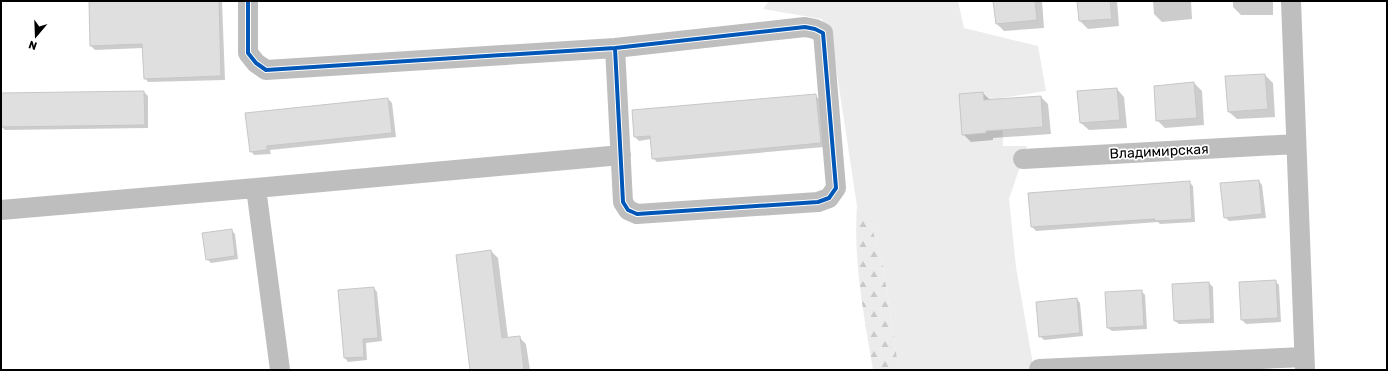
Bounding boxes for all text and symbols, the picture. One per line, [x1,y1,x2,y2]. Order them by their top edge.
north arrow [16,16,56,56]
text: N [27,38,39,52]
street label: Владимирская [1109,140,1209,163]

